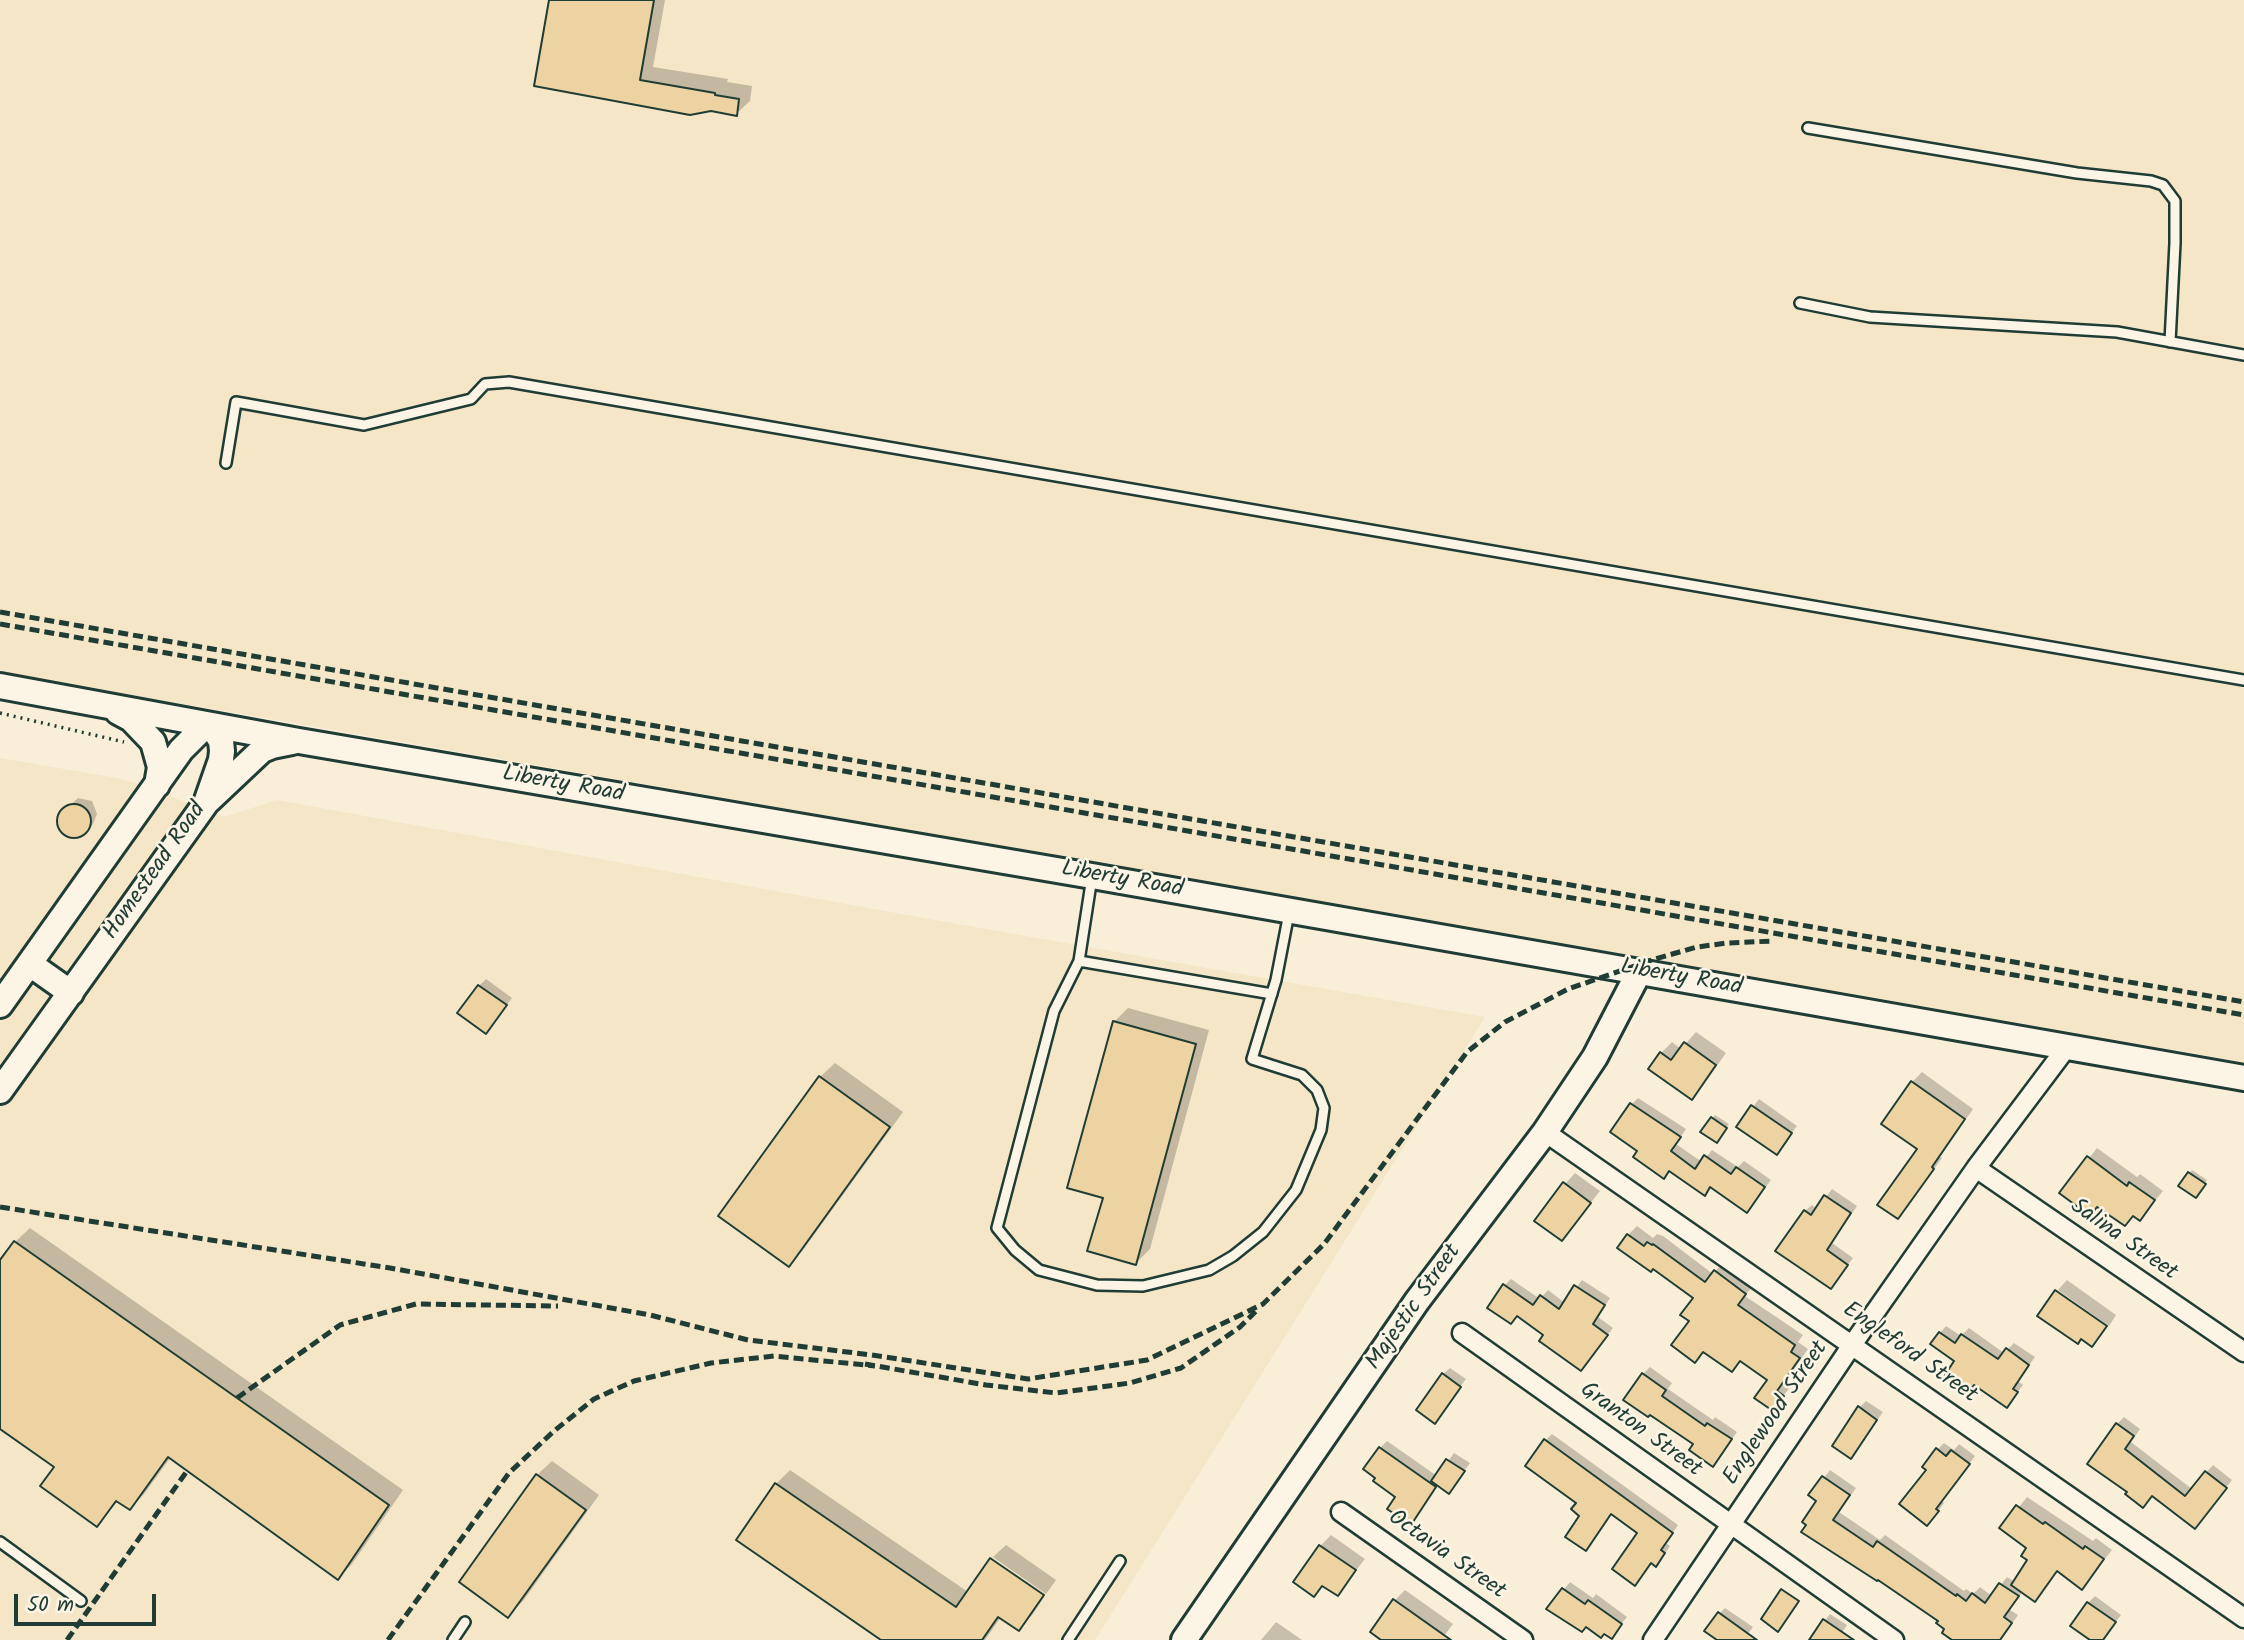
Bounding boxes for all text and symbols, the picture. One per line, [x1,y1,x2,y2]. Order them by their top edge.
street label: Liberty Road [500,762,626,810]
street label: Homestead Road [98,798,214,946]
street label: Liberty Road [1059,857,1185,905]
street label: Liberty Road [1618,955,1744,1003]
street label: Salina Street [2064,1194,2182,1288]
street label: Majestic Street [1362,1240,1468,1376]
street label: Engleford Street [1836,1297,1982,1411]
street label: Englewood Street [1719,1337,1835,1491]
street label: Granton Street [1574,1378,1706,1484]
street label: Octavia Street [1382,1505,1510,1607]
scale bar [18,1580,159,1624]
text: 50 m [27,1589,74,1622]

